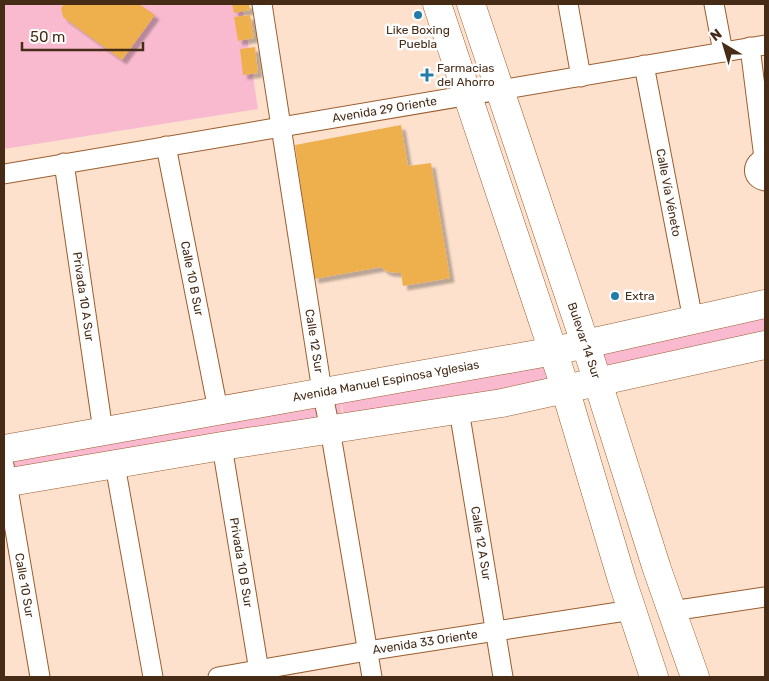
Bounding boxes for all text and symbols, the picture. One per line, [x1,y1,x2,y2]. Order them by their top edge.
marker: Like Boxing Puebla [412,9,424,21]
scale bar [22,20,144,52]
north arrow [699,20,749,70]
place label: Like Boxing Puebla [386,23,450,51]
text: N [707,25,726,45]
text: 50 m [30,28,65,46]
place label: Farmacias del Ahorro [437,61,495,89]
marker: Farmacias del Ahorro [421,69,433,81]
street label: Avenida 29 Oriente [331,94,438,125]
street label: Calle Vía Véneto [653,147,684,238]
street label: Calle 10 B Sur [178,240,206,318]
street label: Privada 10 A Sur [70,251,97,343]
place label: Extra [625,289,655,303]
marker: Extra [609,290,621,302]
street label: Bulevar 14 Sur [565,300,603,381]
street label: Calle 12 Sur [302,308,326,374]
street label: Avenida Manuel Espinosa Yglesias [292,357,480,404]
street label: Calle 12 A Sur [468,505,494,582]
street label: Privada 10 B Sur [227,516,256,609]
street label: Calle 10 Sur [12,552,37,619]
street label: Avenida 33 Oriente [372,627,479,657]

